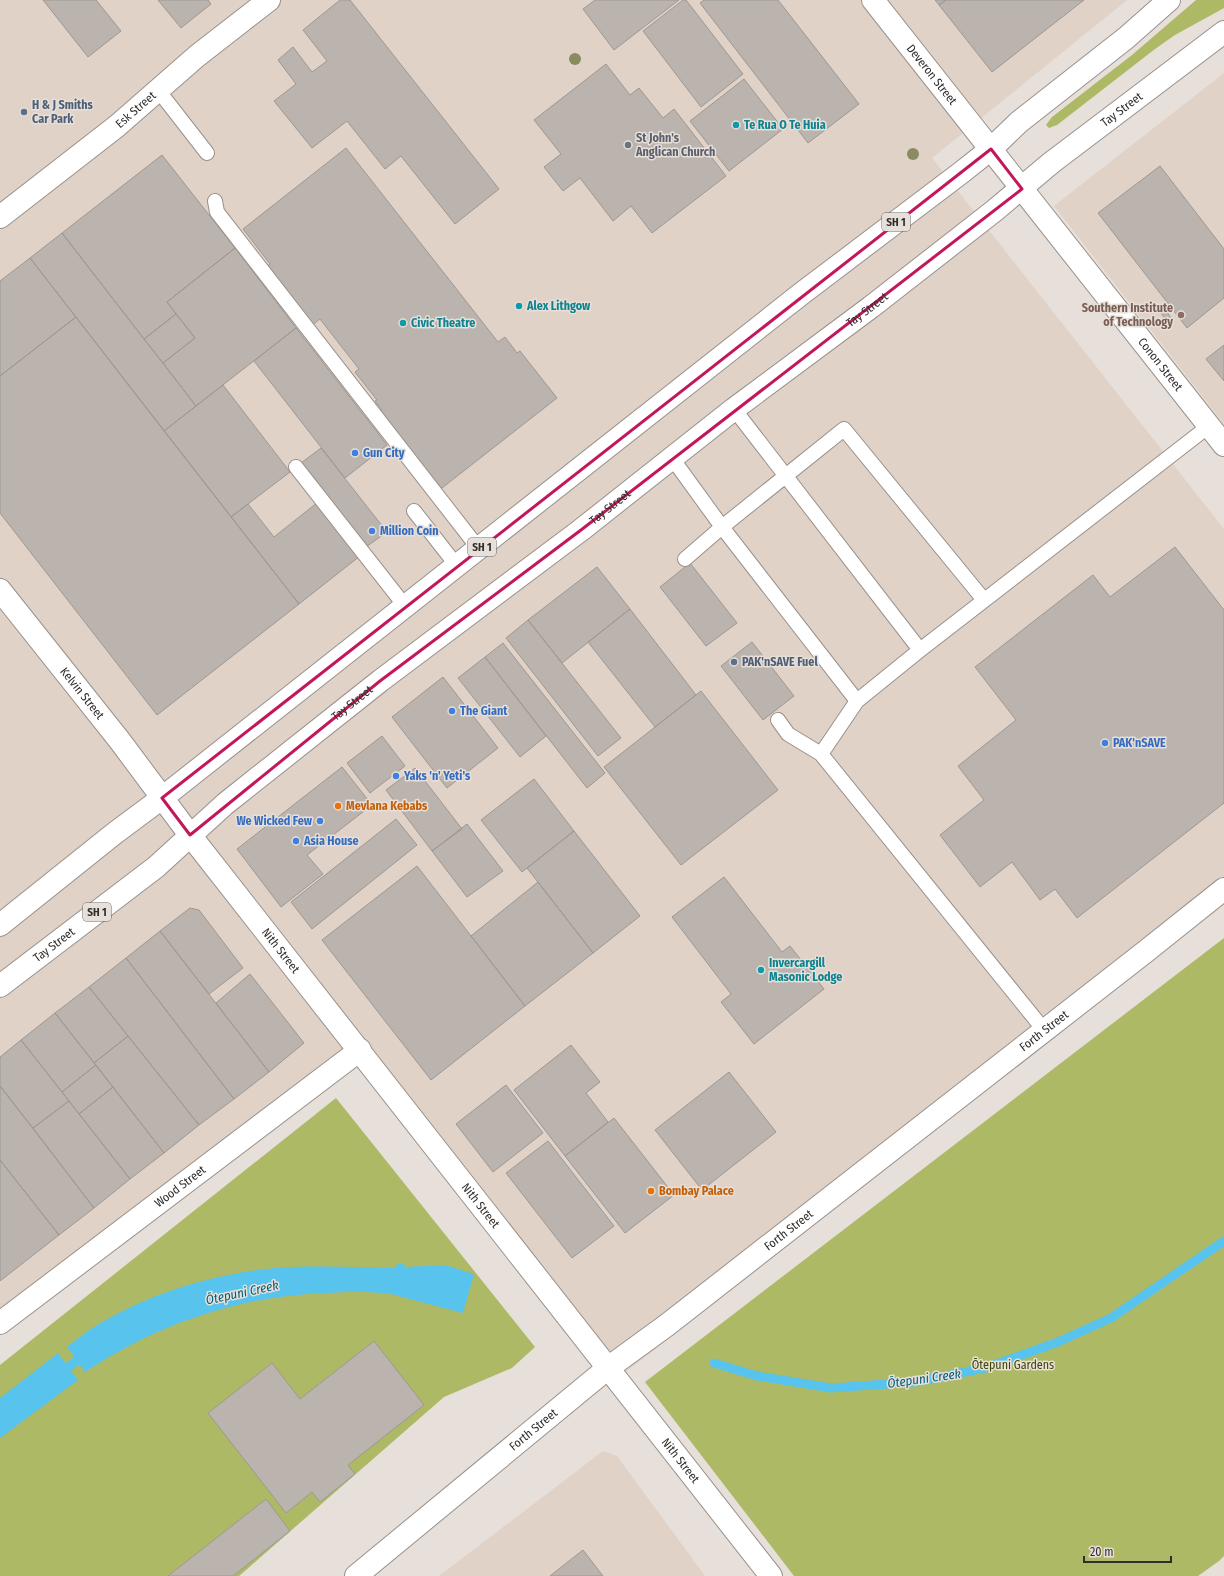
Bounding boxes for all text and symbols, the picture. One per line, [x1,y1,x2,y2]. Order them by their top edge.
street label: Deveron Street [904,42,960,108]
street label: Esk Street [113,88,159,131]
street label: Tay Street [1098,89,1145,130]
place label: H & J Smiths Car Park [32,98,94,126]
marker: H & J Smiths Car Park [19,107,29,117]
place label: Te Rua O Te Huia [744,118,826,132]
marker: Te Rua O Te Huia [731,120,741,130]
place label: St John's Anglican Church [635,131,715,159]
marker: St John's Anglican Church [623,140,633,150]
road number: SH 1 [882,213,910,231]
street label: Tay Street [844,289,891,330]
place label: Alex Lithgow [526,299,591,313]
marker: Alex Lithgow [514,301,524,311]
place label: Southern Institute of Technology [1082,301,1173,329]
marker: Southern Institute of Technology [1176,310,1186,320]
place label: Civic Theatre [411,316,475,330]
marker: Civic Theatre [398,318,408,328]
street label: Conon Street [1135,335,1186,394]
place label: Gun City [363,446,405,460]
marker: Gun City [350,448,360,458]
street label: Tay Street [587,486,633,528]
place label: Million Coin [380,524,438,538]
marker: Million Coin [367,526,377,536]
road number: SH 1 [468,538,496,556]
place label: PAK'nSAVE Fuel [742,655,818,669]
marker: PAK'nSAVE Fuel [729,657,739,667]
street label: Kelvin Street [57,665,107,722]
street label: Tay Street [329,683,376,724]
place label: The Giant [460,704,508,718]
marker: The Giant [447,706,457,716]
place label: PAK'nSAVE [1113,736,1166,750]
marker: PAK'nSAVE [1100,738,1110,748]
place label: Yaks 'n' Yeti's [403,769,471,783]
marker: Yaks 'n' Yeti's [391,771,401,781]
place label: Mevlana Kebabs [346,799,428,813]
marker: Mevlana Kebabs [333,801,343,811]
place label: We Wicked Few [236,814,313,828]
marker: We Wicked Few [315,816,325,826]
place label: Asia House [303,834,359,848]
marker: Asia House [291,836,301,846]
road number: SH 1 [83,903,111,921]
street label: Tay Street [31,924,78,965]
street label: Nith Street [259,926,303,976]
place label: Invercargill Masonic Lodge [769,956,842,984]
marker: Invercargill Masonic Lodge [756,965,766,975]
street label: Forth Street [1017,1007,1071,1054]
street label: Wood Street [152,1163,208,1210]
street label: Nith Street [459,1180,503,1231]
place label: Bombay Palace [659,1184,734,1198]
marker: Bombay Palace [646,1186,656,1196]
street label: Forth Street [761,1207,816,1253]
water label: Ōtepuni Creek [204,1277,280,1308]
park label: Ōtepuni Gardens [972,1358,1054,1372]
water label: Ōtepuni Creek [886,1366,962,1391]
street label: Forth Street [507,1406,560,1453]
street label: Nith Street [659,1435,702,1486]
scale bar [1084,1538,1171,1564]
text: 20 m [1090,1545,1114,1559]

